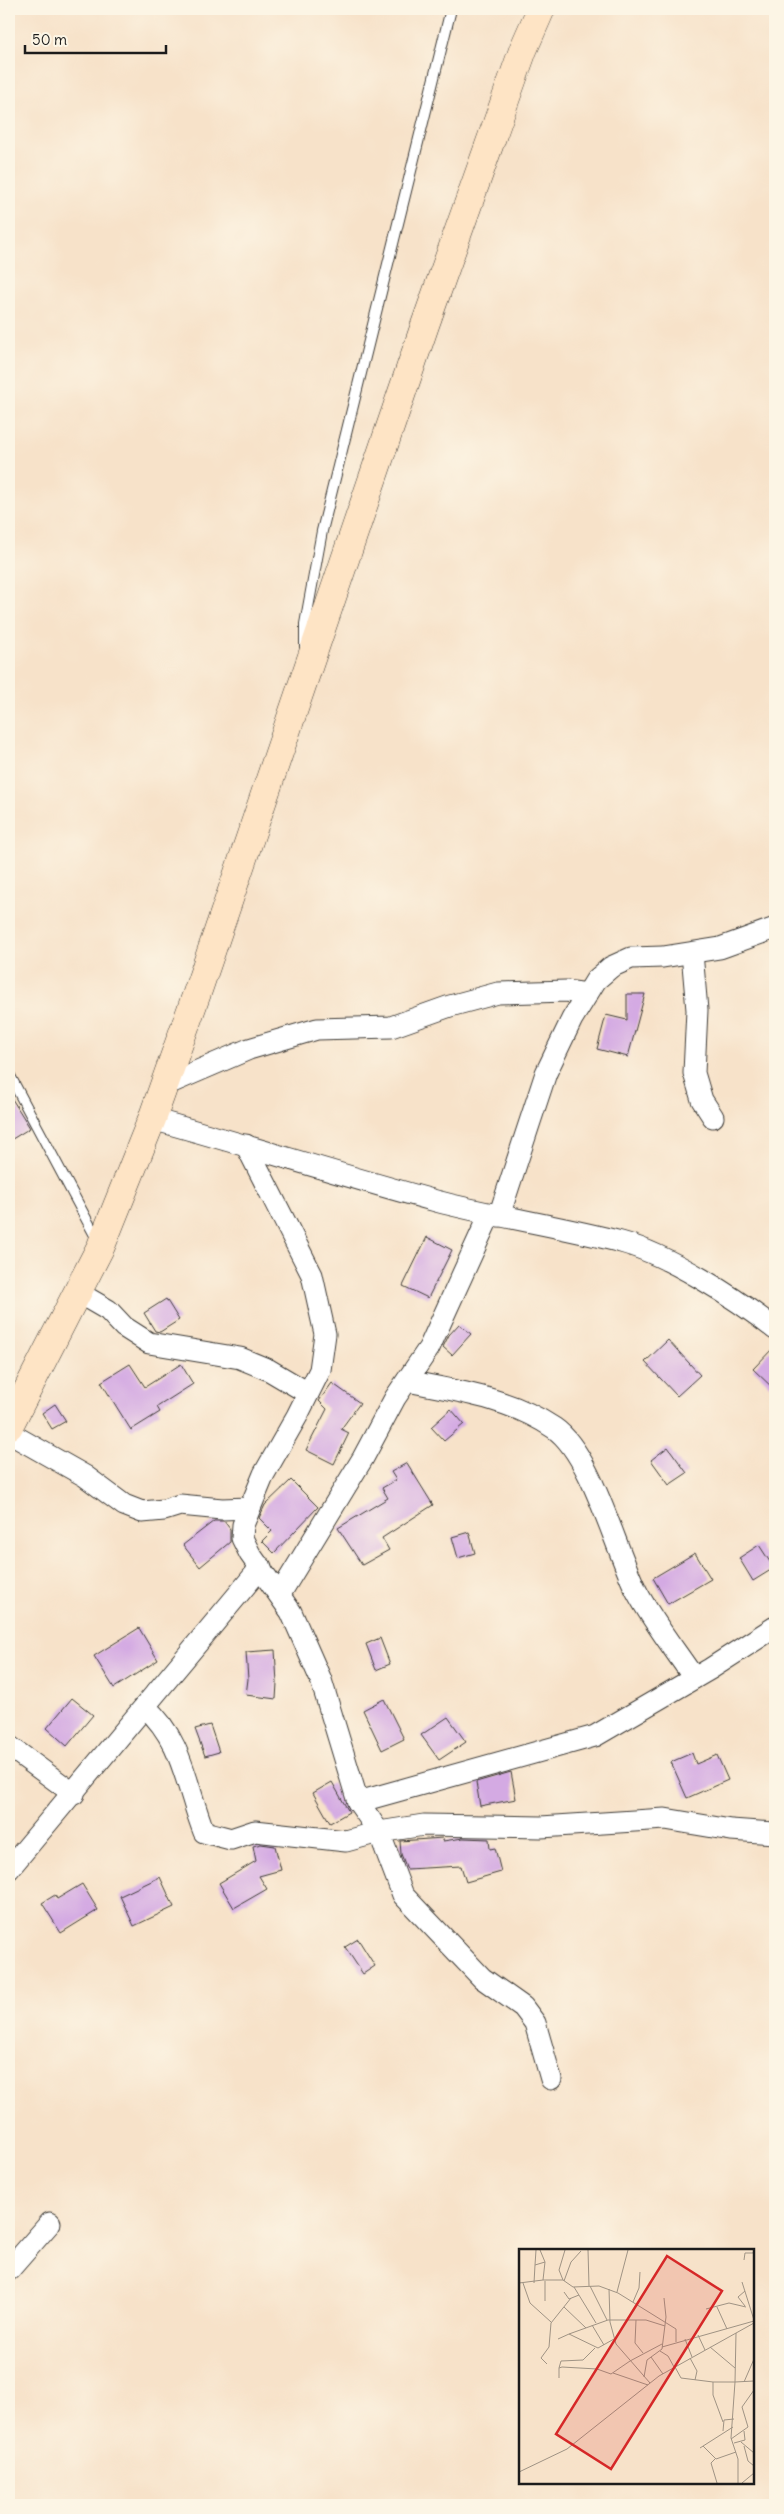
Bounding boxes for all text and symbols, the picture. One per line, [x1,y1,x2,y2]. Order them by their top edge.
scale bar [25,22,166,54]
text: 50 m [32,30,67,49]
inset map [519,2249,754,2484]

